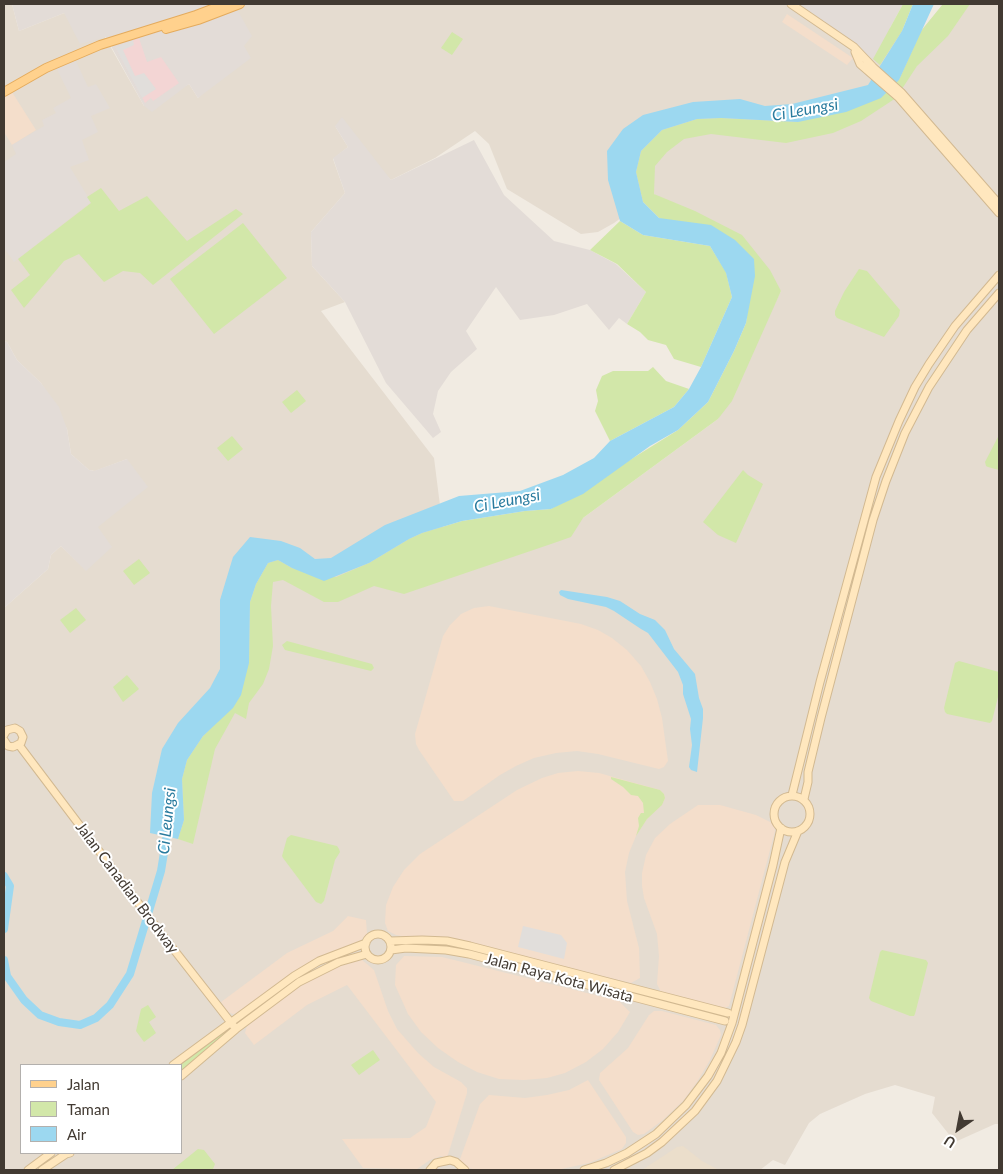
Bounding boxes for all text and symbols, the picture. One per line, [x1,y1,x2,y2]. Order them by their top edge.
water label: Ci Leungsi [770,95,840,125]
water label: Ci Leungsi [472,485,542,517]
water label: Ci Leungsi [154,787,180,855]
street label: Jalan Canadian Brodway [72,819,182,957]
street label: Jalan Raya Kota Wisata [483,950,635,1006]
legend [20,1064,182,1154]
text: Jalan [67,1075,100,1093]
text: Taman [67,1100,110,1118]
north arrow [933,1104,983,1154]
text: Air [67,1125,86,1143]
text: U [941,1132,959,1152]

